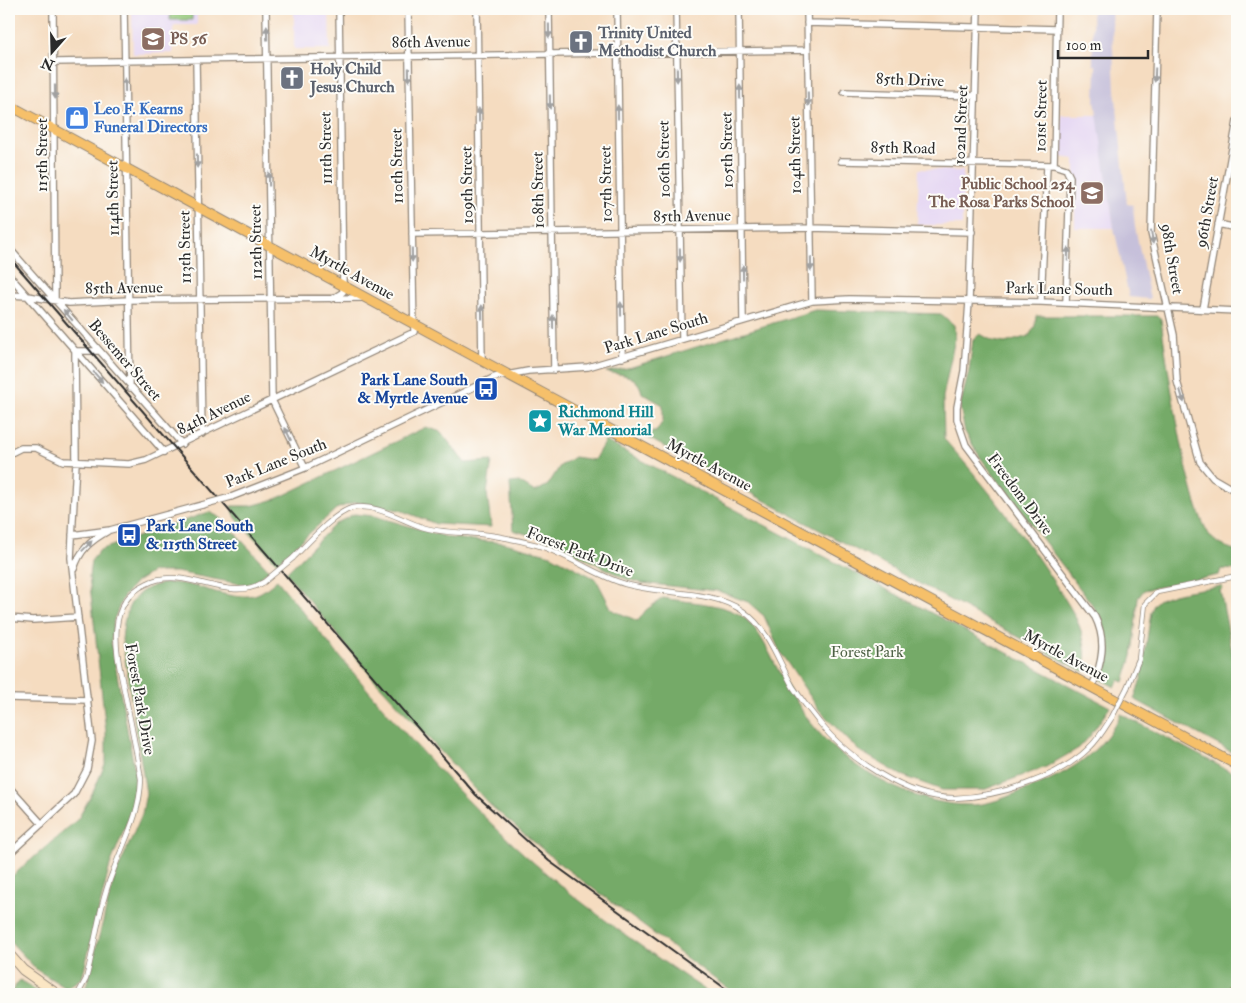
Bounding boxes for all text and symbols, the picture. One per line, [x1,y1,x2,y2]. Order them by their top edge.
one-way arrow [545,23,553,39]
place label: Trinity United Methodist Church [597,23,717,61]
one-way arrow [262,25,270,41]
school or university icon: PS 56 [140,26,166,52]
north arrow [28,28,78,78]
scale bar [1058,28,1148,60]
place label: PS 56 [170,29,209,49]
church icon: Trinity United Methodist Church [568,29,594,55]
street label: 86th Avenue [391,31,471,53]
text: 100 m [1066,36,1102,55]
text: N [38,53,57,74]
place label: Holy Child Jesus Church [309,59,395,98]
church icon: Holy Child Jesus Church [279,65,305,91]
one-way arrow [405,67,413,83]
one-way arrow [673,67,681,83]
one-way arrow [1151,67,1159,83]
street label: 85th Drive [876,69,945,91]
one-way arrow [121,77,129,93]
street label: 101st Street [1030,80,1052,152]
one-way arrow [736,83,744,99]
one-way arrow [51,85,59,101]
street label: 102nd Street [950,85,972,165]
one-way arrow [804,91,812,107]
one-way arrow [546,95,554,111]
place label: Leo F. Kearns Funeral Directors [94,99,208,137]
one-way arrow [614,103,622,119]
shop icon: Leo F. Kearns Funeral Directors [64,105,90,131]
one-way arrow [475,106,483,122]
street label: 111th Street [315,112,337,184]
street label: 105th Street [716,112,738,188]
street label: 104th Street [784,116,806,194]
street label: 115th Street [32,118,52,192]
street label: 106th Street [653,120,675,198]
street label: 110th Street [386,128,408,204]
street label: 85th Road [870,137,936,159]
street label: 107th Street [595,145,617,223]
street label: 109th Street [456,146,478,224]
street label: 108th Street [527,151,549,229]
one-way arrow [193,153,201,169]
street label: 114th Street [102,160,124,236]
one-way arrow [265,170,273,186]
place label: Public School 254 The Rosa Parks School [927,174,1075,212]
street label: 96th Street [1191,175,1223,250]
school or university icon: Public School 254 The Rosa Parks School [1079,180,1105,206]
street label: 112th Street [245,204,267,280]
street label: 85th Avenue [653,205,731,227]
street label: 113th Street [174,210,196,284]
street label: 98th Street [1156,221,1188,296]
one-way arrow [1148,230,1156,246]
street label: Myrtle Avenue [306,242,398,305]
one-way arrow [1064,246,1072,262]
one-way arrow [408,247,416,263]
one-way arrow [676,247,684,263]
one-way arrow [807,257,815,273]
one-way arrow [739,263,747,279]
street label: 85th Avenue [85,277,163,299]
street label: Park Lane South [1005,278,1113,300]
one-way arrow [617,301,625,317]
one-way arrow [478,304,486,320]
street label: Park Lane South [602,308,711,358]
one-way arrow [63,309,74,322]
one-way arrow [549,313,557,329]
street label: Bessemer Street [84,315,166,405]
place label: Park Lane South & Myrtle Avenue [357,370,469,409]
one-way arrow [92,371,104,383]
bus stop icon: Park Lane South & Myrtle Avenue [473,376,499,402]
street label: 84th Avenue [174,386,254,439]
one-way arrow [1178,389,1186,404]
place label: Richmond Hill War Memorial [557,402,654,440]
place icon: Richmond Hill War Memorial [527,408,553,434]
one-way arrow [284,427,292,441]
street label: Park Lane South [222,433,330,492]
street label: Myrtle Avenue [663,434,755,496]
street label: Freedom Drive [983,449,1057,539]
place label: Park Lane South & 115th Street [146,516,254,554]
bus stop icon: Park Lane South & 115th Street [116,522,142,548]
street label: Forest Park Drive [524,522,637,582]
one-way arrow [81,540,93,552]
street label: Myrtle Avenue [1020,625,1112,687]
street label: Forest Park Drive [120,642,160,757]
park label: Forest Park [830,642,904,662]

